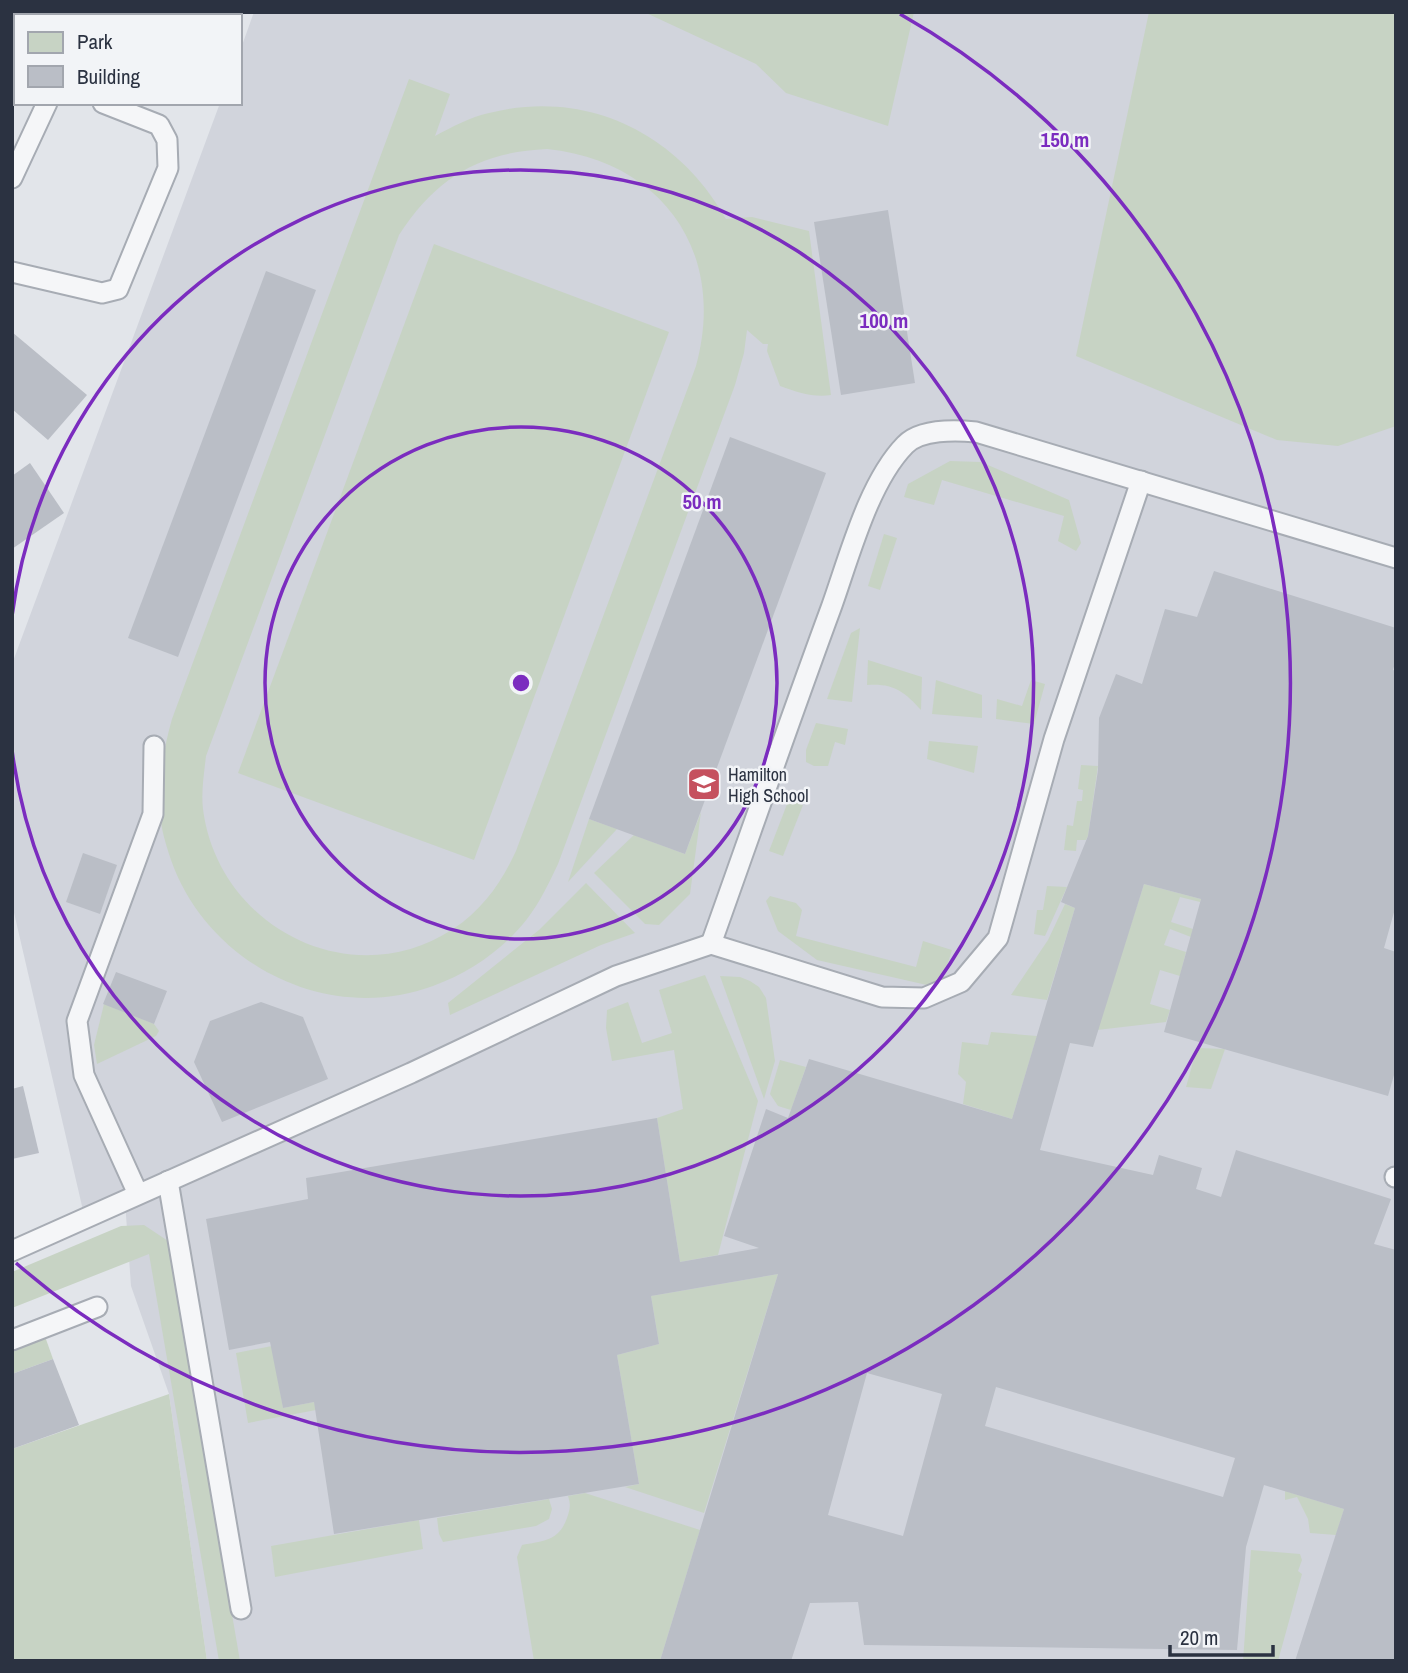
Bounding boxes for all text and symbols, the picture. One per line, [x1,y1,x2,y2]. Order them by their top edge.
legend [14,14,242,105]
text: Park [77,27,113,56]
text: Building [77,62,141,91]
text: 150 m [1041,125,1089,154]
text: 100 m [860,306,908,335]
text: 50 m [682,487,722,516]
centre of rings [509,671,533,695]
place label: Hamilton High School [728,762,808,808]
school or university icon: Hamilton High School [685,765,723,803]
scale bar [1170,1614,1273,1658]
text: 20 m [1180,1623,1218,1652]

